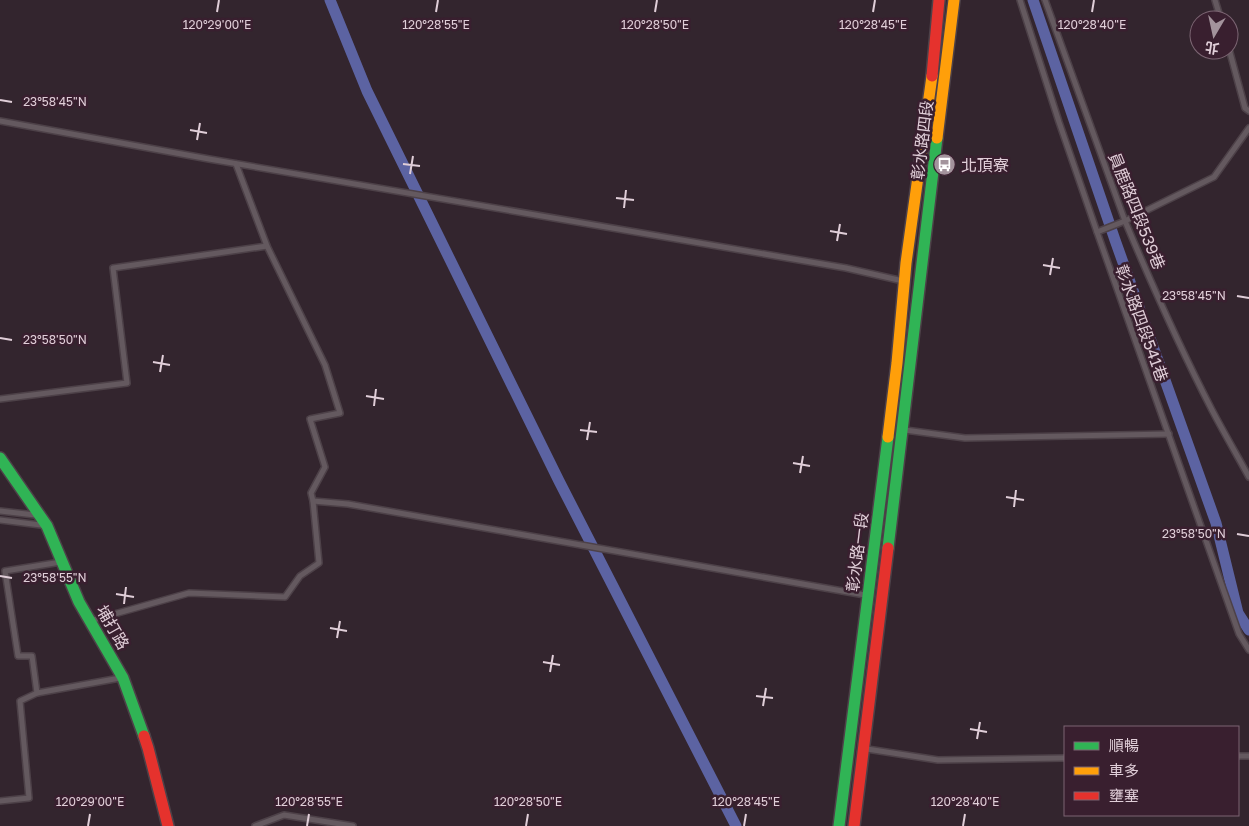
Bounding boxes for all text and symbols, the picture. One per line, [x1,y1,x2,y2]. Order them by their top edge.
north arrow [1189,10,1239,60]
text: 120°29'00"E [183,17,251,32]
text: 120°28'55"E [402,17,470,32]
text: 120°28'50"E [621,17,689,32]
text: 120°28'45"E [839,17,907,32]
text: 120°28'40"E [1058,17,1126,32]
text: 北 [1204,39,1220,58]
text: 23°58'45"N [23,94,87,109]
street label: 彰水路四段 [907,99,937,181]
street label: 員鹿路四段539巷 [1104,150,1170,272]
bus stop icon: 北頂寮 [933,153,957,177]
place label: 北頂寮 [961,155,1009,175]
street label: 彰水路四段541巷 [1112,262,1172,384]
text: 23°58'45"N [1162,288,1226,303]
text: 23°58'50"N [23,332,87,347]
street label: 彰水路一段 [842,511,872,593]
text: 23°58'50"N [1162,526,1226,541]
text: 23°58'55"N [23,570,87,585]
street label: 埔打路 [92,601,134,653]
legend [1064,726,1239,816]
text: 順暢 [1109,736,1139,754]
text: 車多 [1109,761,1139,779]
text: 壅塞 [1109,786,1139,804]
text: 120°29'00"E [56,794,124,809]
text: 120°28'55"E [275,794,343,809]
text: 120°28'50"E [494,794,562,809]
text: 120°28'45"E [712,794,780,809]
text: 120°28'40"E [931,794,999,809]

